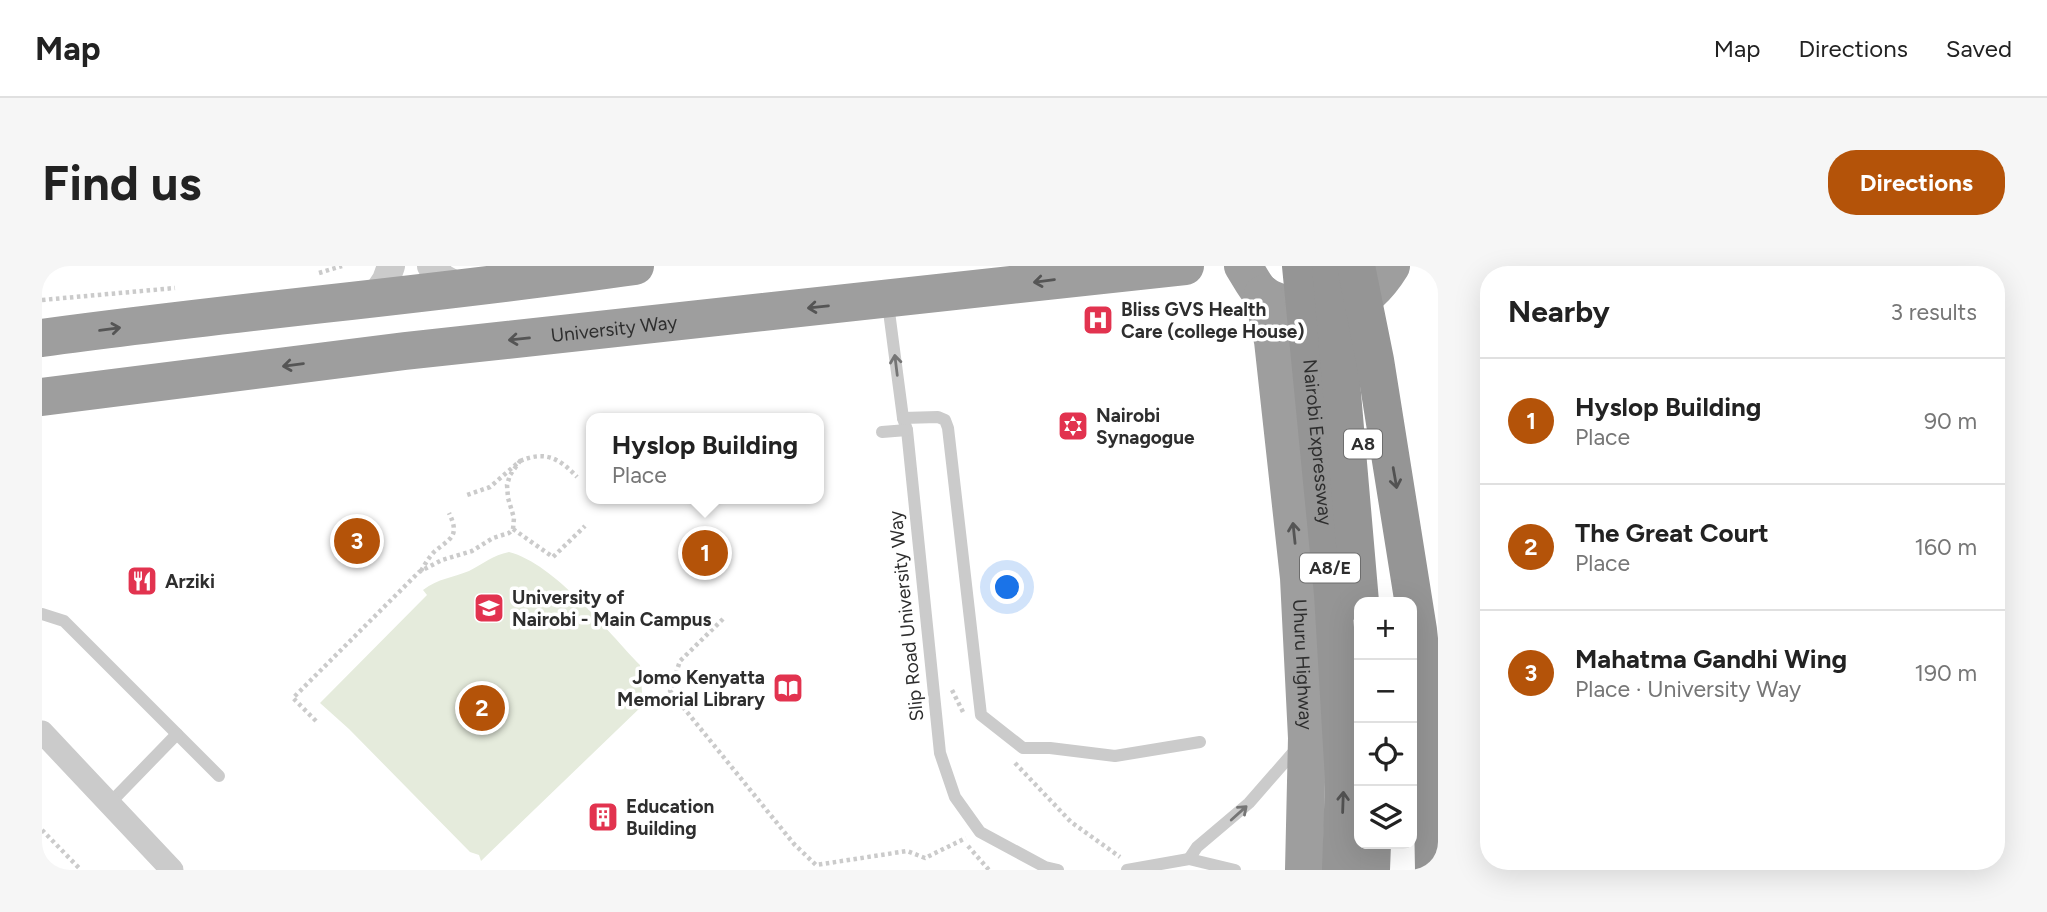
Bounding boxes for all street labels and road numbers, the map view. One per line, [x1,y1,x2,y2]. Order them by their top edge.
street label: University Way [549,310,678,347]
street label: Nairobi Expressway [1299,358,1338,526]
road number: A8 [1344,429,1382,458]
street label: Slip Road University Way [884,510,928,722]
road number: A8/E [1300,554,1360,582]
street label: Uhuru Highway [1289,598,1318,730]

